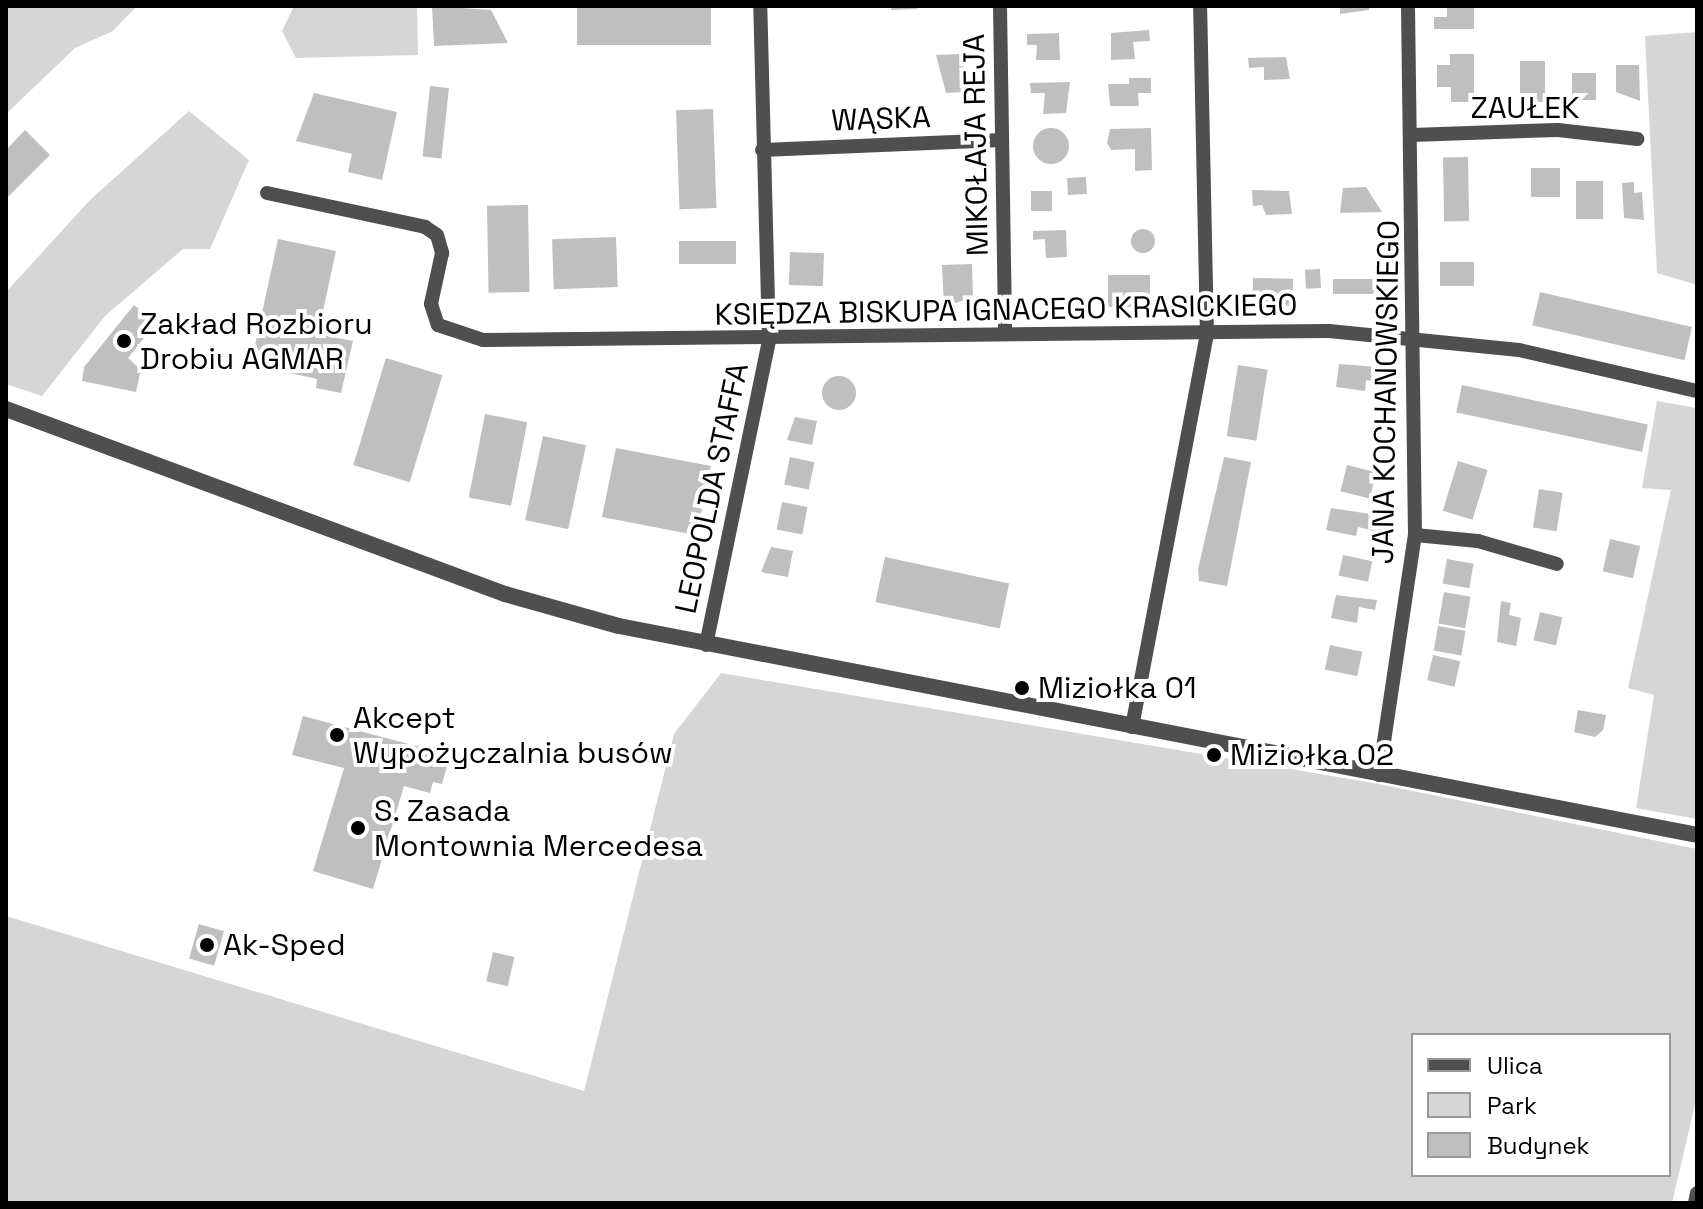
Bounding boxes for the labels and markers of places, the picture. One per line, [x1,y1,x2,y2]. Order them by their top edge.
place label: Zakład Rozbioru Drobiu AGMAR [140,306,373,376]
marker: Zakład Rozbioru Drobiu AGMAR [115,332,133,350]
place label: Miziołka 01 [1038,670,1196,706]
marker: Miziołka 01 [1013,679,1031,697]
place label: Akcept Wypożyczalnia busów [353,700,673,770]
marker: Akcept Wypożyczalnia busów [328,726,346,744]
place label: Miziołka 02 [1230,737,1394,773]
marker: Miziołka 02 [1205,746,1223,764]
place label: S. Zasada Montownia Mercedesa [374,793,703,864]
marker: S. Zasada Montownia Mercedesa [349,819,367,837]
place label: Ak-Sped [223,927,346,963]
marker: Ak-Sped [198,936,216,954]

